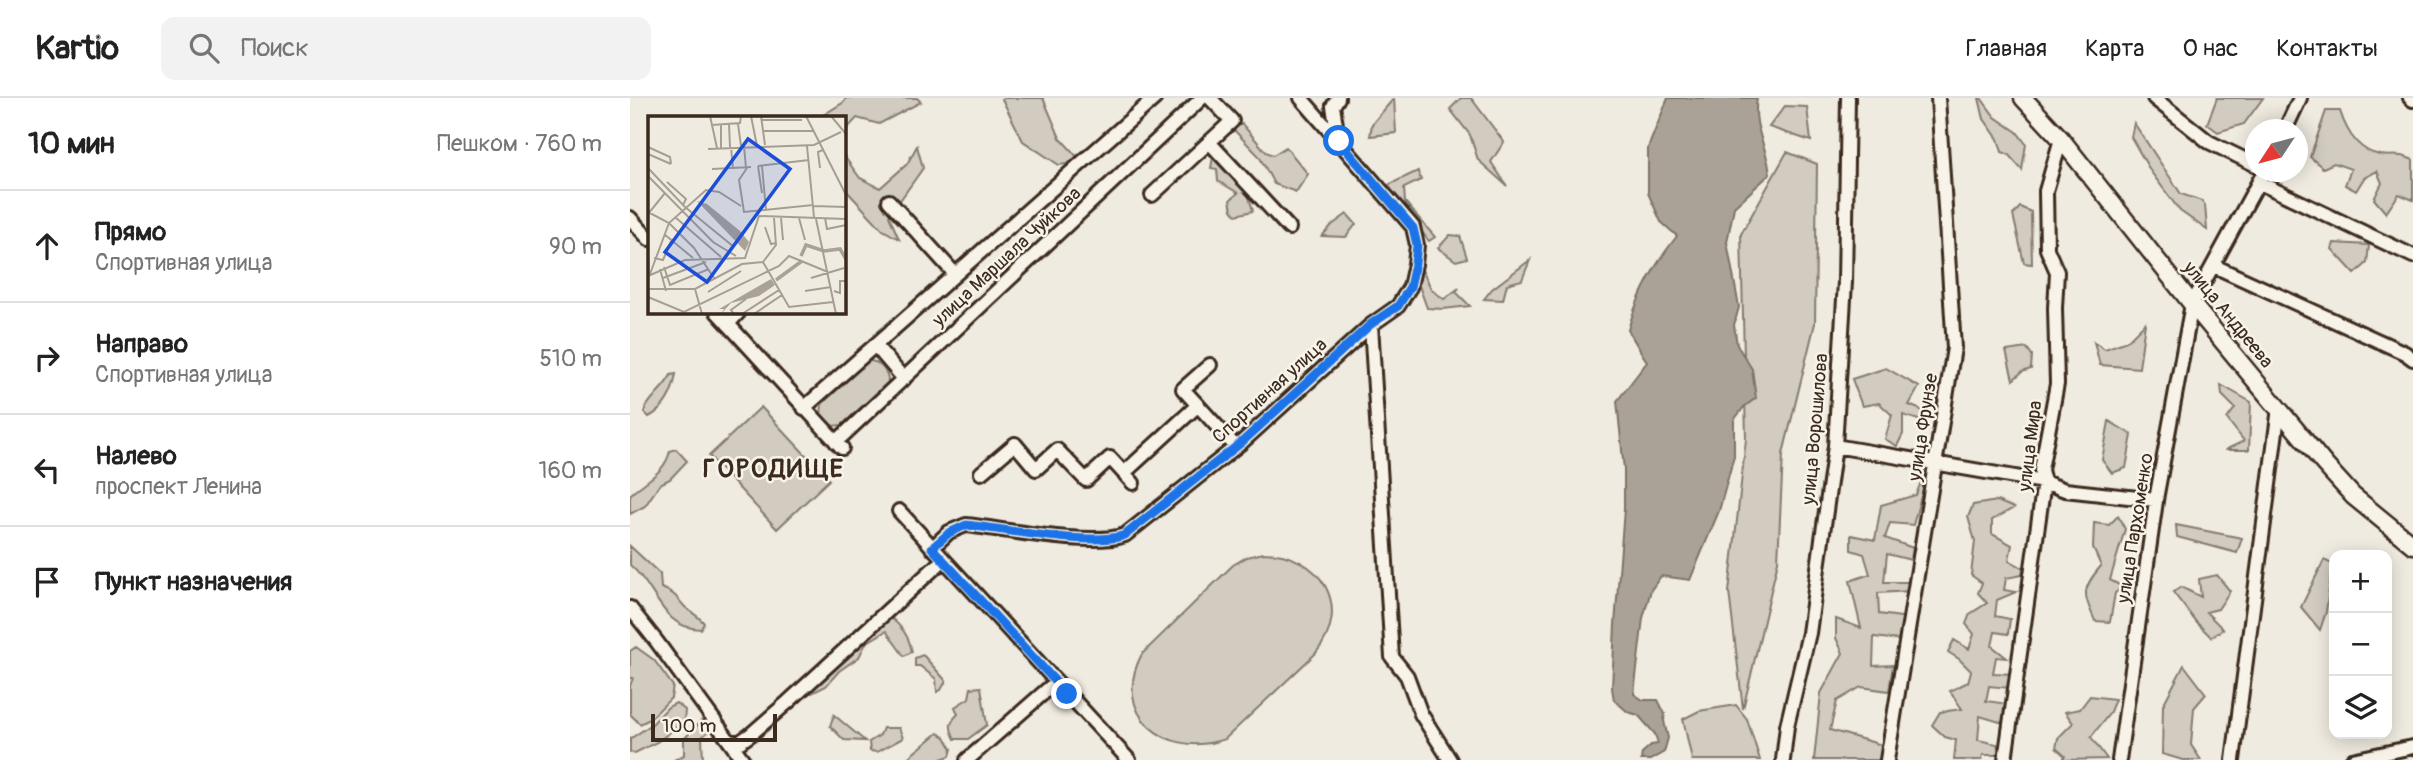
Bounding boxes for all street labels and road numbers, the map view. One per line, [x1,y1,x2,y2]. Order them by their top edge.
street label: улица Маршала Чуйкова [926,181,1086,333]
street label: улица Андреева [2177,256,2279,373]
street label: Спортивная улица [1207,333,1332,449]
street label: улица Ворошилова [1796,352,1834,507]
street label: улица Фрунзе [1902,371,1943,484]
street label: улица Мира [2012,399,2047,494]
street label: улица Пархоменко [2111,451,2159,606]

